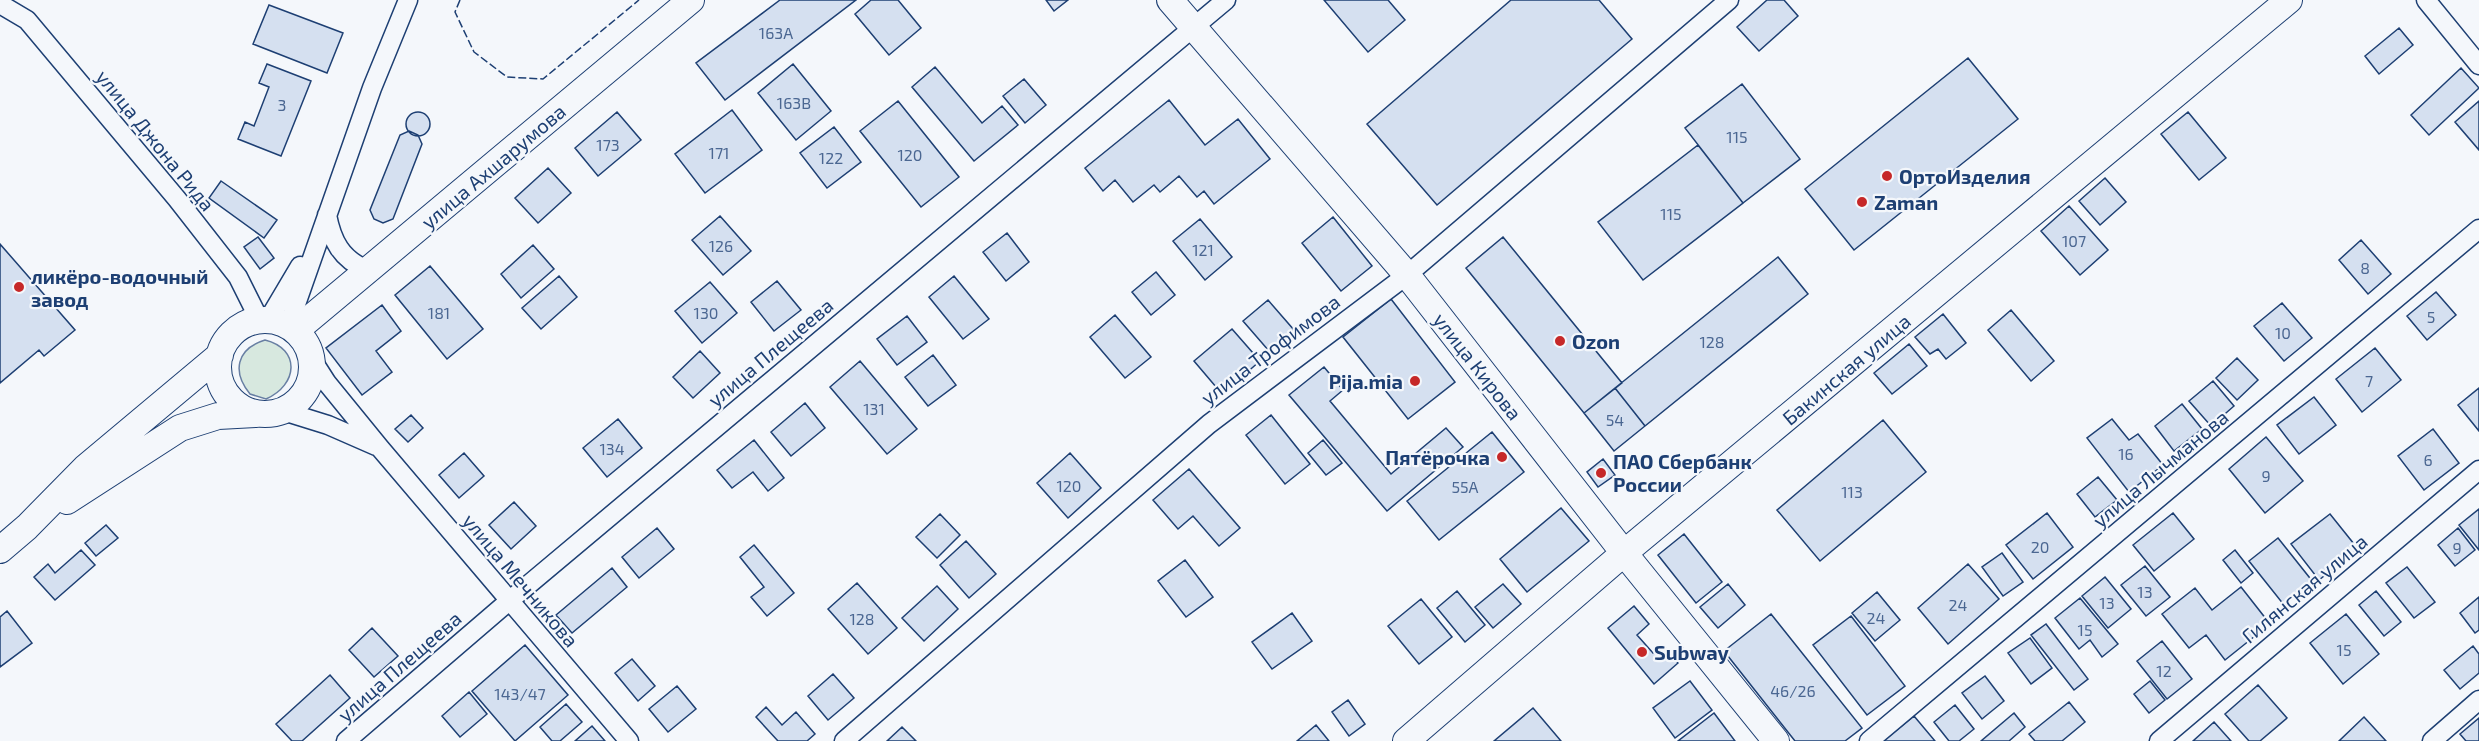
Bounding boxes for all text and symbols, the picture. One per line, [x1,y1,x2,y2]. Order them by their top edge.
house number: 163А [759,23,793,42]
street label: улица Джона Рида [91,65,220,216]
house number: 163В [777,93,811,112]
house number: 3 [278,95,286,114]
street label: улица Ахшарумова [416,99,571,234]
house number: 115 [1726,127,1748,146]
house number: 173 [596,135,620,154]
house number: 171 [709,143,729,162]
house number: 120 [897,145,923,164]
house number: 122 [819,148,843,167]
place label: ОртоИзделия [1899,164,2031,188]
marker: ОртоИзделия [1880,169,1894,183]
place label: Zaman [1874,190,1938,214]
marker: Zaman [1855,195,1869,209]
house number: 115 [1660,204,1682,223]
house number: 107 [2062,231,2086,250]
house number: 126 [709,236,733,255]
house number: 121 [1192,240,1214,259]
house number: 8 [2360,258,2370,277]
place label: ликёро-водочный завод [31,264,208,311]
marker: ликёро-водочный завод [12,280,26,294]
street label: улица Трофимова [1196,289,1345,410]
street label: улица Плещеева [703,293,838,412]
house number: 181 [428,303,450,322]
house number: 130 [694,303,718,322]
house number: 5 [2427,307,2435,326]
street label: улица Кирова [1428,308,1527,425]
street label: Бакинская улица [1777,308,1916,430]
house number: 10 [2275,323,2291,342]
place label: Ozon [1572,329,1620,353]
house number: 128 [1699,332,1725,351]
marker: Ozon [1553,334,1567,348]
place label: Pija.mia [1329,369,1403,393]
house number: 7 [2365,371,2373,390]
marker: Pija.mia [1408,374,1422,388]
house number: 131 [863,399,885,418]
street label: улица Лычманова [2087,404,2233,532]
house number: 54 [1606,410,1624,429]
house number: 134 [599,439,625,458]
house number: 16 [2118,444,2134,463]
place label: Пятёрочка [1385,445,1490,469]
place label: ПАО Сбербанк России [1613,449,1752,496]
marker: Пятёрочка [1495,450,1509,464]
house number: 6 [2423,450,2433,469]
marker: ПАО Сбербанк России [1594,466,1608,480]
house number: 9 [2261,466,2271,485]
house number: 120 [1056,476,1082,495]
house number: 55А [1451,477,1479,496]
house number: 113 [1841,482,1863,501]
street label: улица Мечникова [457,508,584,652]
street label: Гилянская улица [2236,528,2372,648]
house number: 20 [2031,537,2049,556]
house number: 9 [2452,538,2462,557]
house number: 13 [2137,582,2153,601]
house number: 13 [2099,593,2115,612]
house number: 24 [1949,595,1968,614]
street label: улица Плещеева [332,606,466,727]
house number: 24 [1867,608,1886,627]
house number: 128 [849,609,875,628]
house number: 15 [2078,620,2092,639]
place label: Subway [1654,640,1730,665]
house number: 15 [2337,640,2351,659]
marker: Subway [1635,645,1649,659]
house number: 12 [2156,661,2172,680]
house number: 46/26 [1770,681,1816,700]
house number: 143/47 [494,684,546,703]

